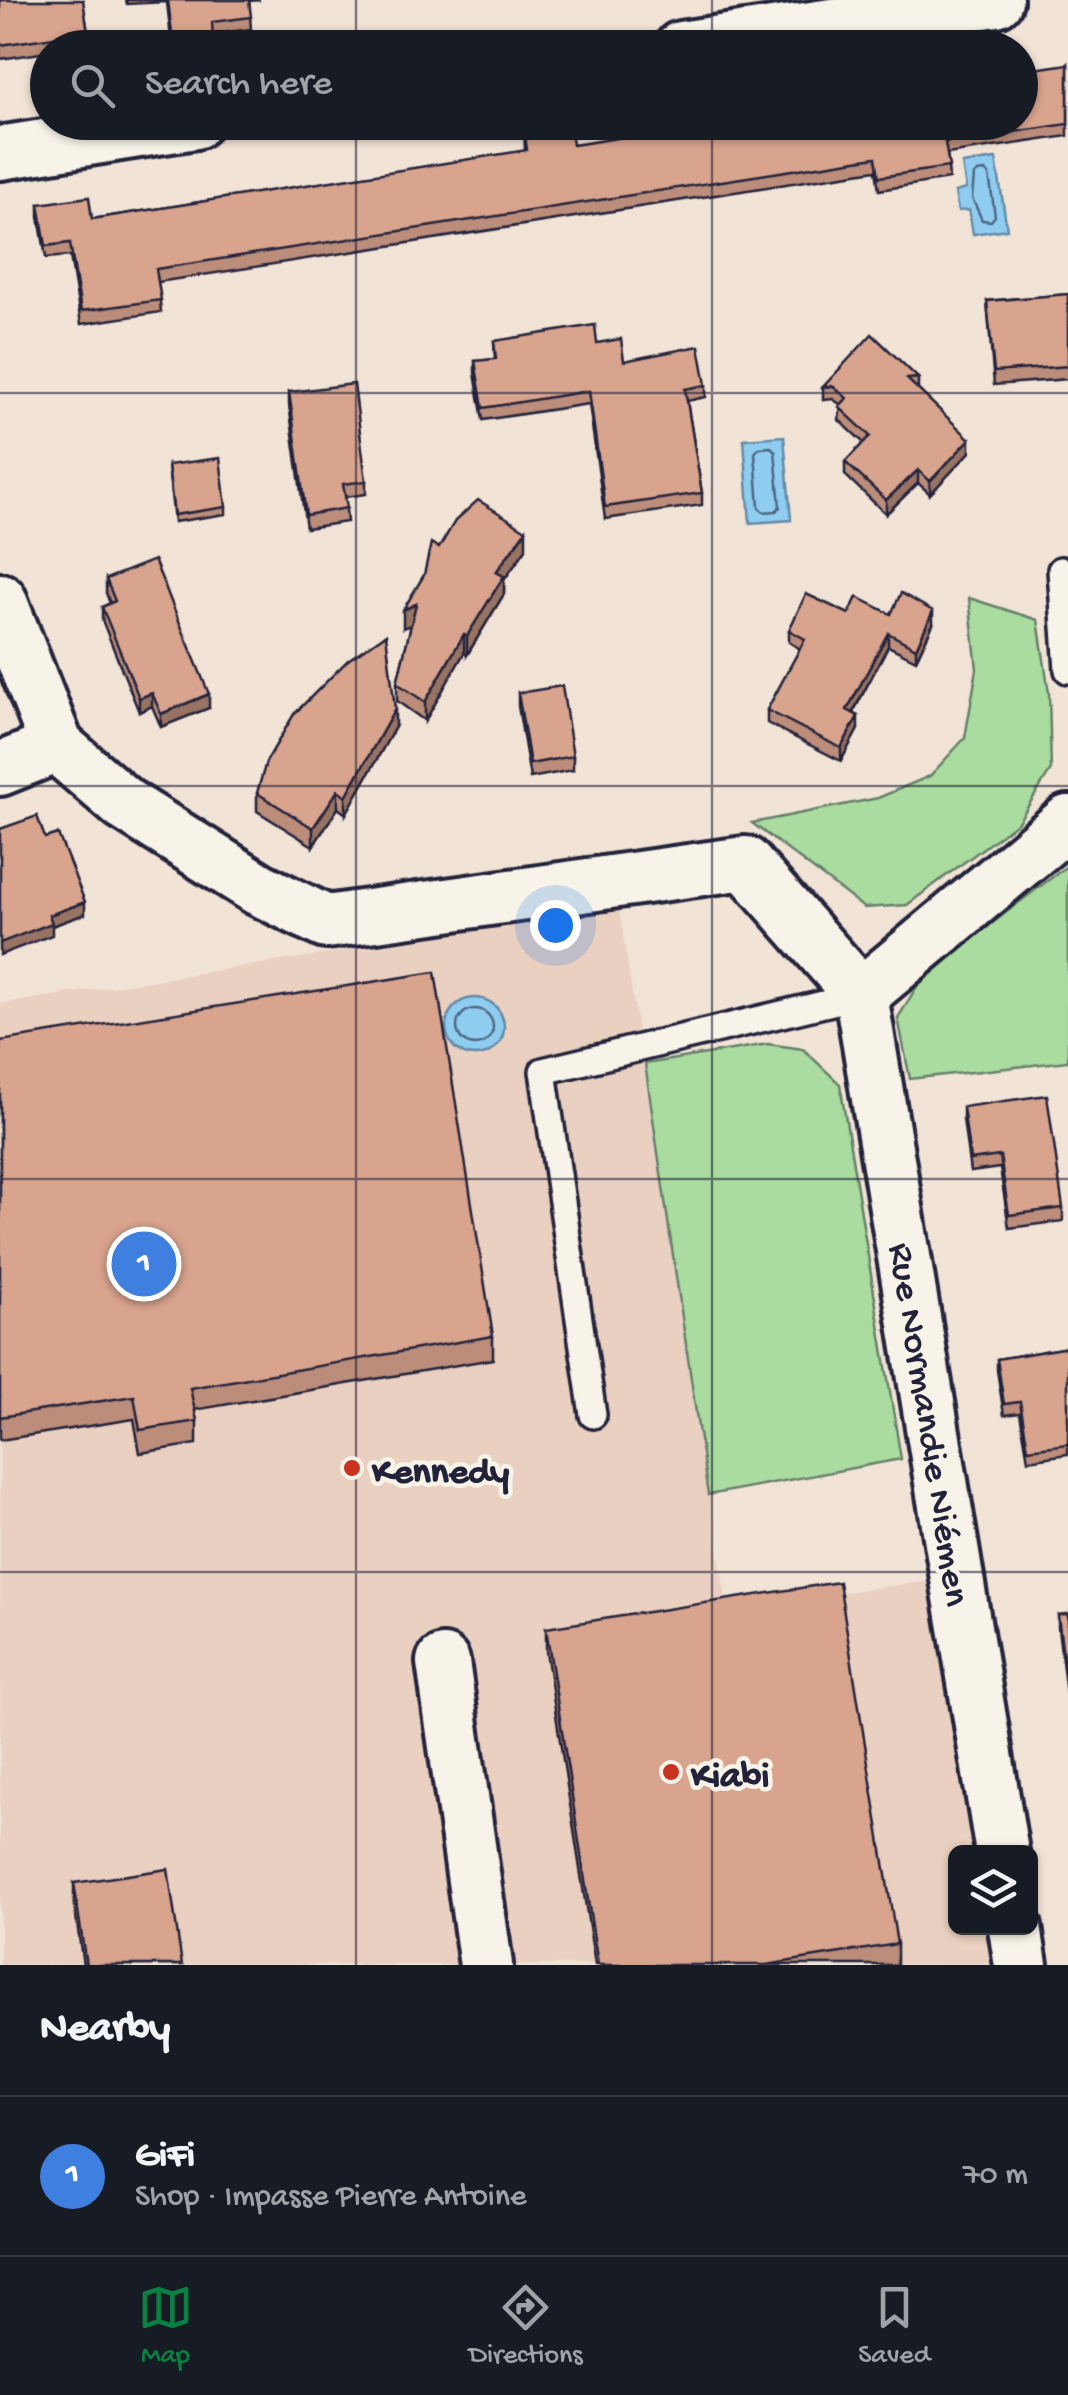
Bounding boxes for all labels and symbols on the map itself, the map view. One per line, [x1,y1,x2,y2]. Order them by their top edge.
your location [530,900,581,951]
pin: 1 [112,1226,176,1302]
street label: Rue Normandie Niémen [876,1240,977,1610]
place label: Kennedy [371,1452,510,1496]
marker: Kennedy [341,1457,363,1479]
place label: Kiabi [690,1756,770,1800]
marker: Kiabi [660,1761,682,1783]

